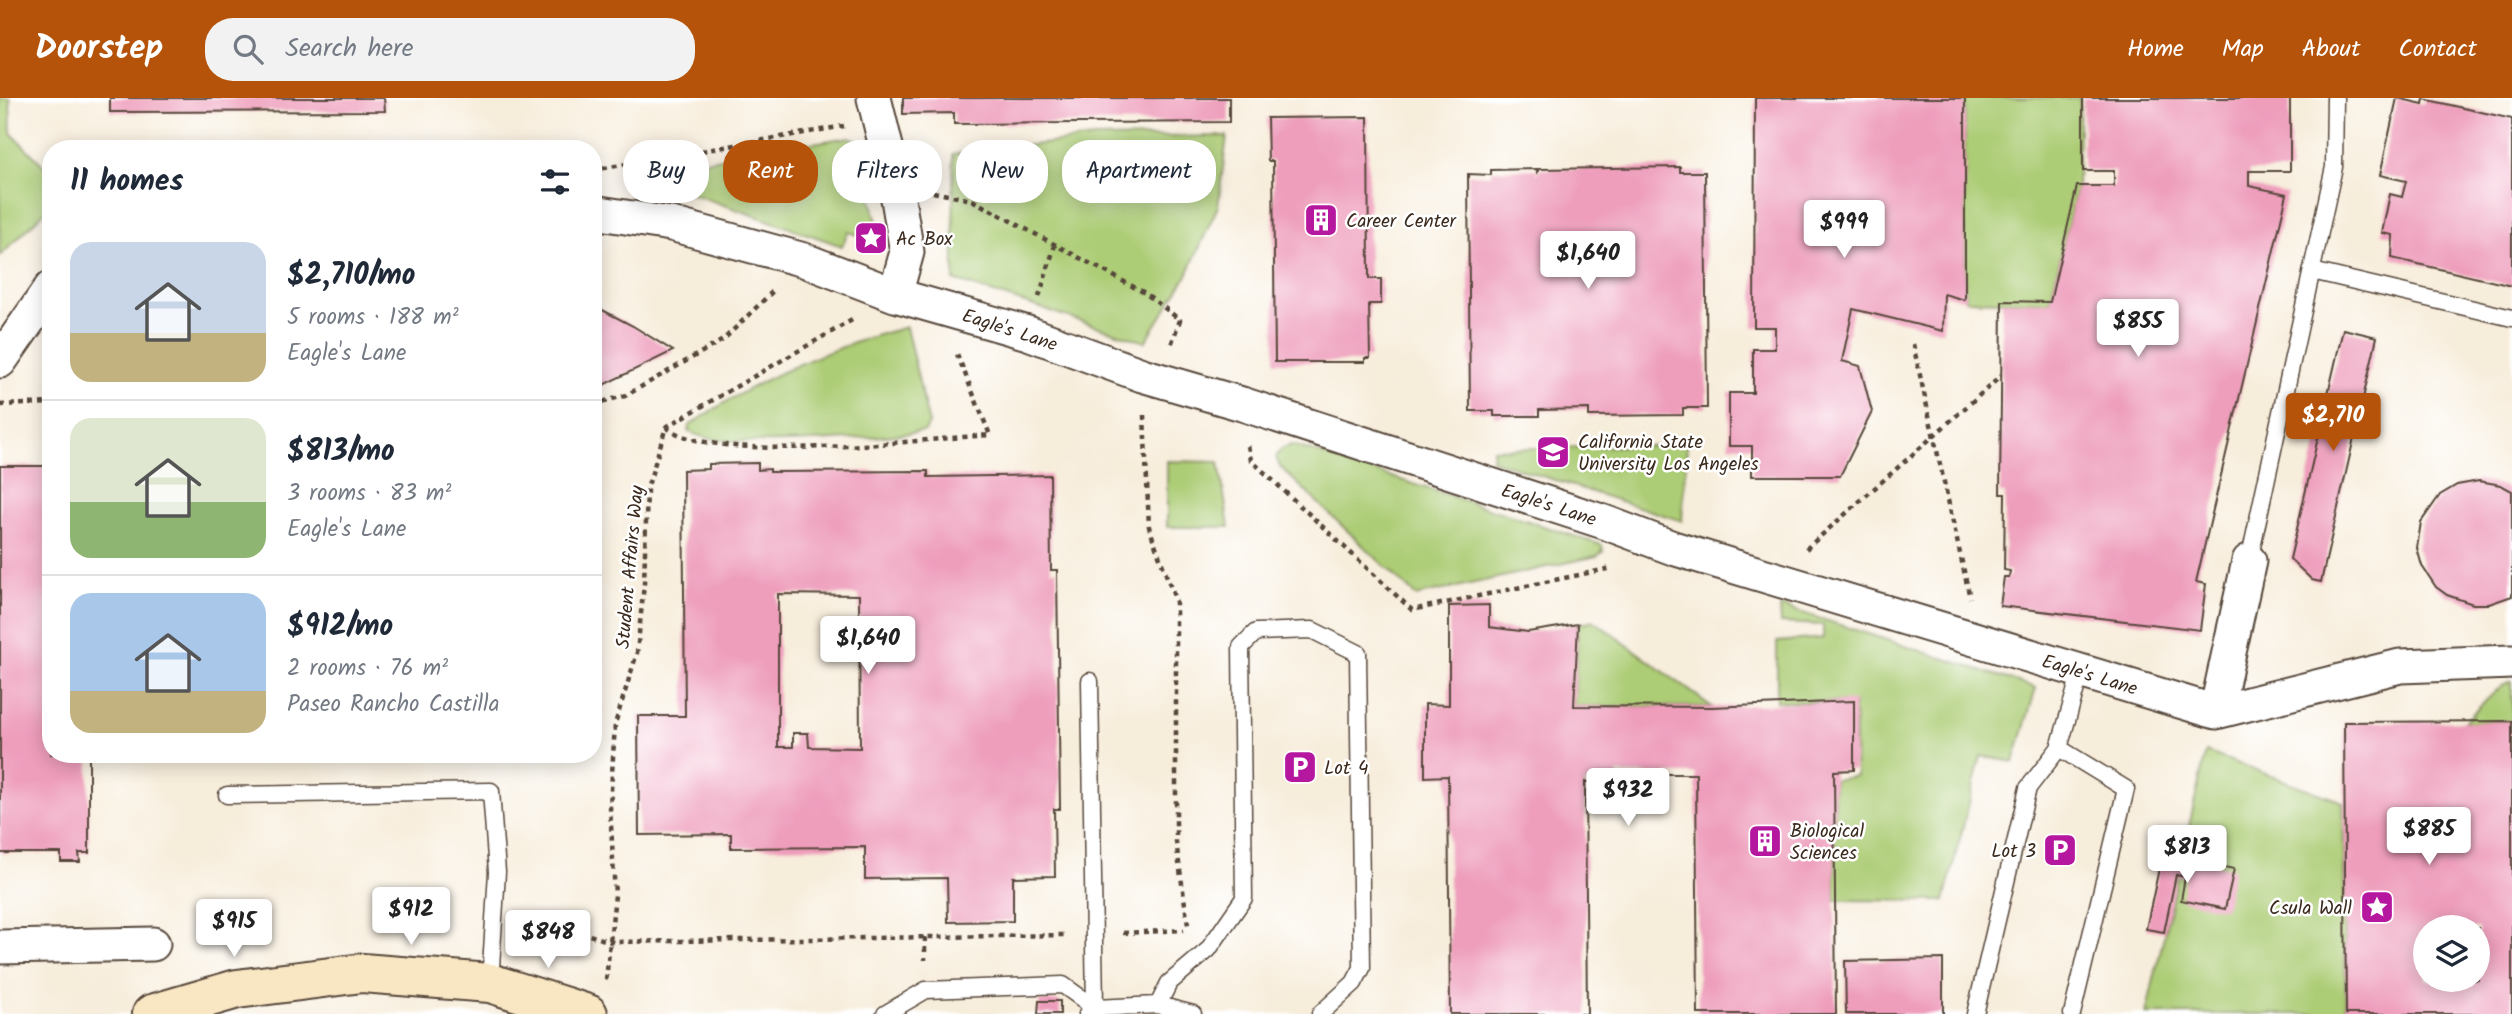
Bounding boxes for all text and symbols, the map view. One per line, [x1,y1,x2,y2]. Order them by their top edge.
search box [205,18,695,81]
text: Doorstep [35,23,163,76]
text: Search here [285,28,413,70]
icon: search [229,30,267,68]
text: Home [2127,30,2184,69]
text: Map [2222,30,2264,69]
text: About [2302,30,2360,69]
text: Contact [2398,30,2477,69]
chip: Buy [623,140,709,203]
chip: Rent [723,140,818,203]
chip: Filters [832,140,942,203]
chip: New [956,140,1048,203]
chip: Apartment [1062,140,1216,203]
text: 11 homes [70,158,183,206]
icon: filters [536,163,574,201]
pin: $999 [1803,200,1885,260]
building icon: Career Center [1302,201,1340,239]
text: $999 [1820,205,1868,241]
place label: Career Center [1346,207,1458,237]
place icon: Ac Box [852,219,890,257]
place label: Ac Box [896,225,953,255]
pin: $1,640 [1531,232,1645,291]
text: $1,640 [1556,236,1620,272]
text: $2,710/mo [287,252,415,300]
icon: home [126,270,210,354]
text: 5 rooms · 188 m² [287,300,459,336]
pin: $855 [2097,300,2179,359]
street label: Eagle's Lane [958,301,1061,361]
text: $855 [2113,304,2163,340]
text: Eagle's Lane [287,336,406,372]
pin: $2,710 [2276,394,2390,453]
text: $2,710 [2302,398,2364,434]
text: $813/mo [287,428,395,476]
place label: California State University Los Angeles [1578,428,1759,480]
school or university icon: California State University Los Angeles [1534,433,1572,471]
icon: home [126,446,210,530]
text: 3 rooms · 83 m² [287,476,451,512]
street label: Eagle's Lane [1497,476,1600,536]
street label: Student Affairs Way [609,483,653,650]
text: Eagle's Lane [287,512,406,548]
text: $912/mo [287,603,393,651]
pin: $1,640 [811,616,925,676]
icon: home [126,621,210,705]
text: $1,640 [836,621,900,657]
street label: Eagle's Lane [2038,647,2141,705]
text: 2 rooms · 76 m² [287,651,448,687]
text: Paseo Rancho Castilla [287,687,500,723]
parking icon: Lot 4 [1281,748,1319,786]
place label: Lot 4 [1324,754,1368,784]
pin: $932 [1587,768,1669,828]
text: $932 [1602,773,1654,809]
pin: $885 [2388,808,2470,867]
text: $885 [2403,812,2455,848]
place label: Biological Sciences [1790,817,1864,869]
building icon: Biological Sciences [1746,822,1784,860]
pin: $813 [2146,826,2228,885]
text: $813 [2164,830,2210,866]
parking icon: Lot 3 [2041,831,2079,869]
place label: Lot 3 [1991,837,2036,867]
pin: $912 [370,888,452,947]
place icon: Csula Wall [2358,888,2396,926]
text: $912 [388,892,434,928]
place label: Csula Wall [2269,894,2352,924]
pin: $915 [193,900,275,959]
text: $915 [212,904,256,940]
pin: $848 [507,910,589,970]
text: $848 [521,915,575,951]
map controls [2413,915,2490,992]
button: layers [2413,915,2490,992]

